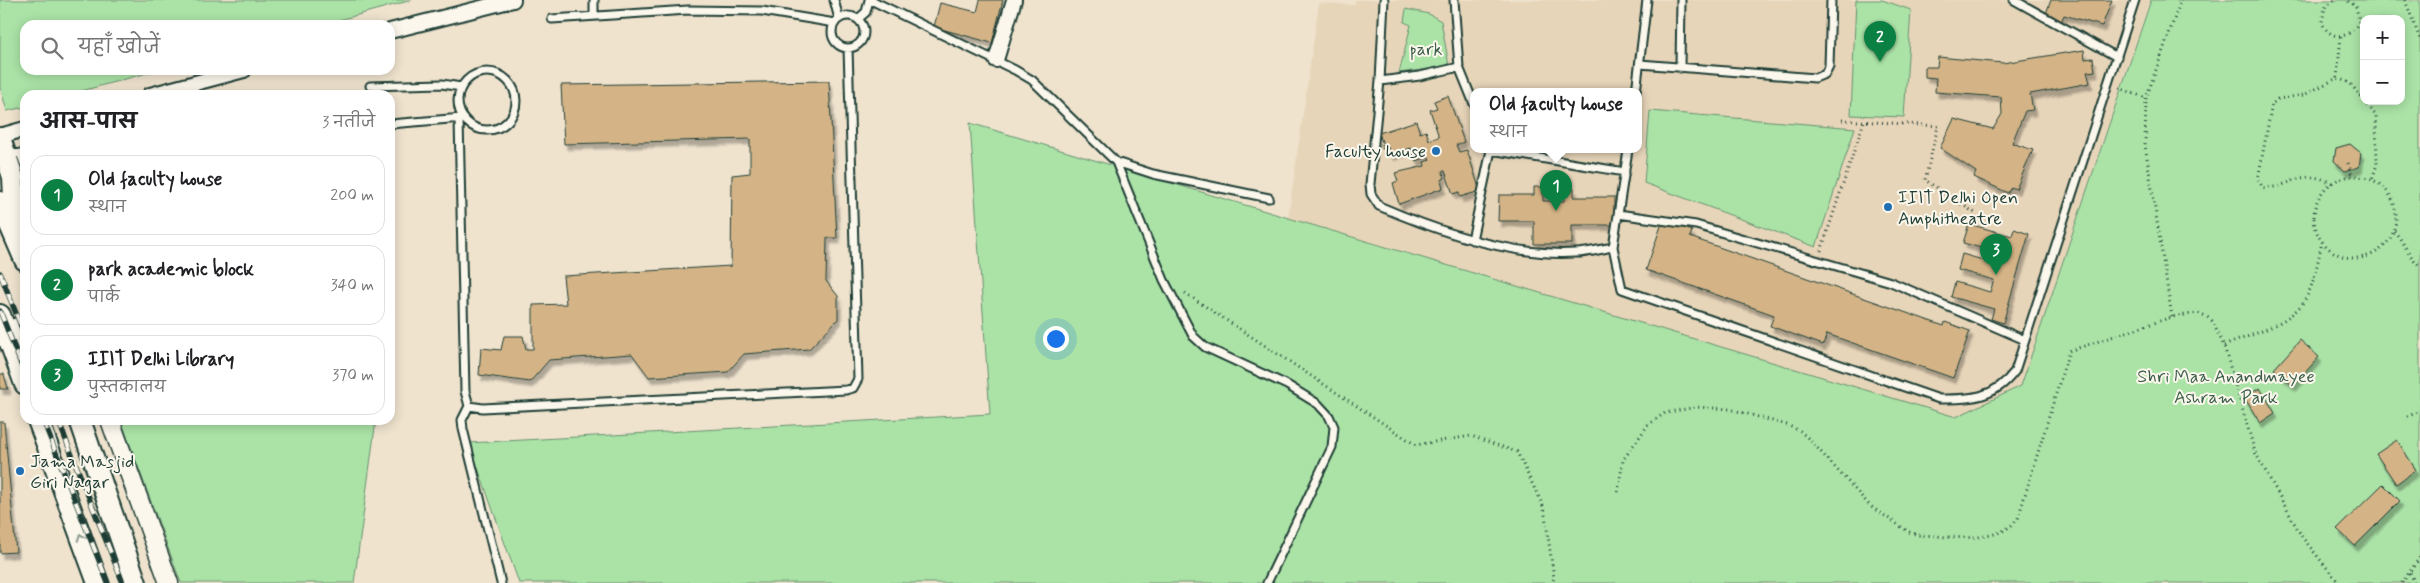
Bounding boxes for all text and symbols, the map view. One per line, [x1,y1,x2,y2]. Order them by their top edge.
map controls [2360,15,2405,105]
button: + [2360,15,2405,60]
search box [20,20,395,75]
pin: 2 [1864,21,1896,62]
icon: search [38,34,66,62]
text: यहाँ खोजें [78,35,160,60]
park label: park [1410,38,1443,62]
button: − [2360,60,2405,105]
popup [1470,88,1642,153]
text: Old faculty house [1489,92,1623,117]
text: आस-पास [40,108,137,136]
text: 3 नतीजे [322,112,375,133]
text: स्थान [1489,122,1527,143]
place label: Faculty house [1325,140,1426,164]
marker: Faculty house [1430,145,1442,157]
text: Old faculty house [88,167,222,192]
pin: 1 [1540,170,1572,211]
text: 1 [53,185,61,206]
text: 200 m [330,185,374,206]
place label: IIIT Delhi Open Amphitheatre [1898,186,2018,231]
text: स्थान [88,197,126,218]
marker: IIIT Delhi Open Amphitheatre [1882,201,1894,213]
pin: 3 [1980,234,2012,275]
text: park academic block [88,257,254,282]
text: 2 [53,275,61,296]
text: 340 m [330,275,374,296]
text: पार्क [88,287,119,308]
your location [1043,326,1069,352]
text: IIIT Delhi Library [88,347,234,372]
text: 3 [53,365,61,386]
text: 370 m [332,365,374,386]
park label: Shri Maa Anandmayee Ashram Park [2137,365,2315,410]
text: पुस्तकालय [88,377,166,398]
place label: Jama Masjid Giri Nagar [30,450,134,495]
marker: Jama Masjid Giri Nagar [14,465,26,477]
one-way arrow [77,533,87,542]

